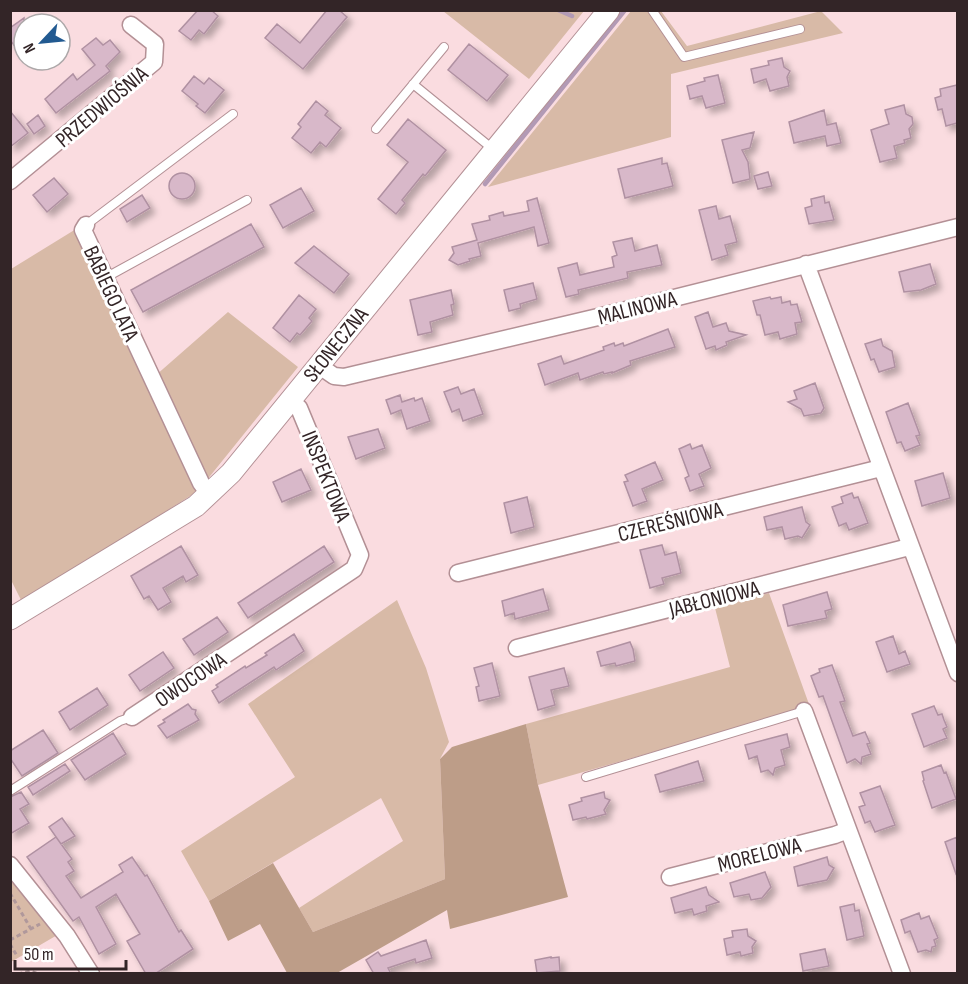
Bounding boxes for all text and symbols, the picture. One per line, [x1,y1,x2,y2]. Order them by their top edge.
north arrow [12,12,72,72]
text: N [19,40,40,56]
street label: PRZEDWIOŚNIA [50,60,154,154]
street label: BABIEGO LATA [77,242,145,346]
street label: MALINOWA [595,286,680,331]
street label: SŁONECZNA [298,302,375,388]
street label: INSPEKTOWA [295,427,356,527]
street label: CZEREŚNIOWA [615,496,726,549]
street label: JABŁONIOWA [666,575,763,624]
street label: OWOCOWA [150,646,232,714]
street label: MORELOWA [715,832,804,879]
scale bar [15,933,126,971]
text: 50 m [24,944,54,965]

